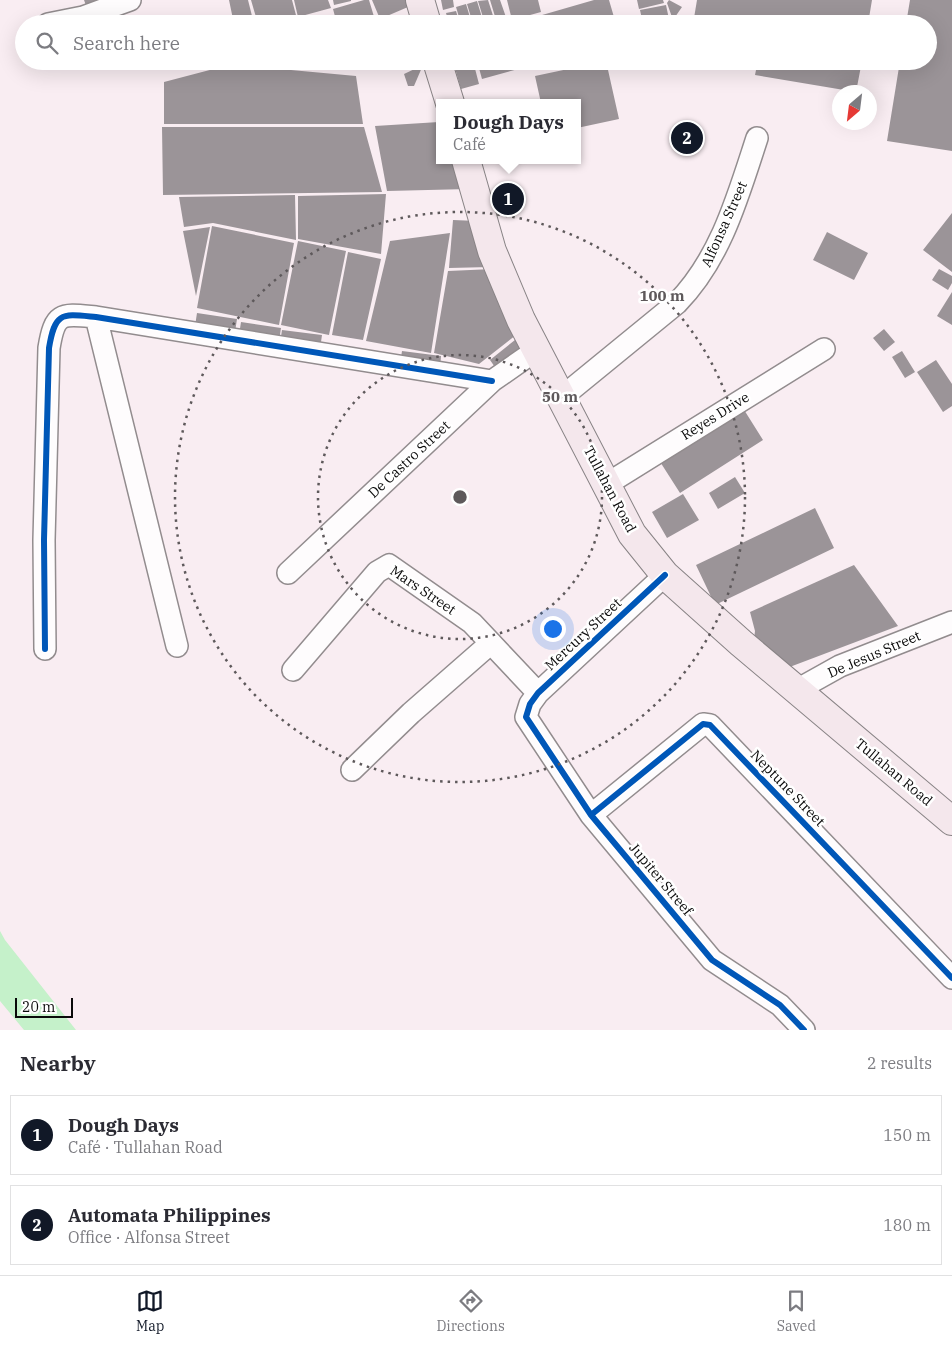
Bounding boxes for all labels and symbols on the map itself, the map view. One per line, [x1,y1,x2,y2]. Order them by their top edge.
north arrow [832,85,877,130]
pin: 2 [671,119,703,157]
street label: Alfonsa Street [697,178,751,270]
pin: 1 [492,180,524,218]
text: 100 m [639,286,685,305]
text: 50 m [542,387,578,406]
street label: Reyes Drive [678,388,752,444]
street label: De Castro Street [364,416,454,502]
street label: Tullahan Road [580,443,641,536]
centre of rings [451,488,469,506]
street label: Mars Street [387,561,459,619]
street label: Mercury Street [541,594,625,674]
your location [540,616,566,642]
street label: De Jesus Street [825,626,923,682]
street label: Tullahan Road [852,734,937,810]
street label: Neptune Street [747,746,829,830]
street label: Jupiter Streef [625,839,697,920]
scale bar [15,995,72,1018]

